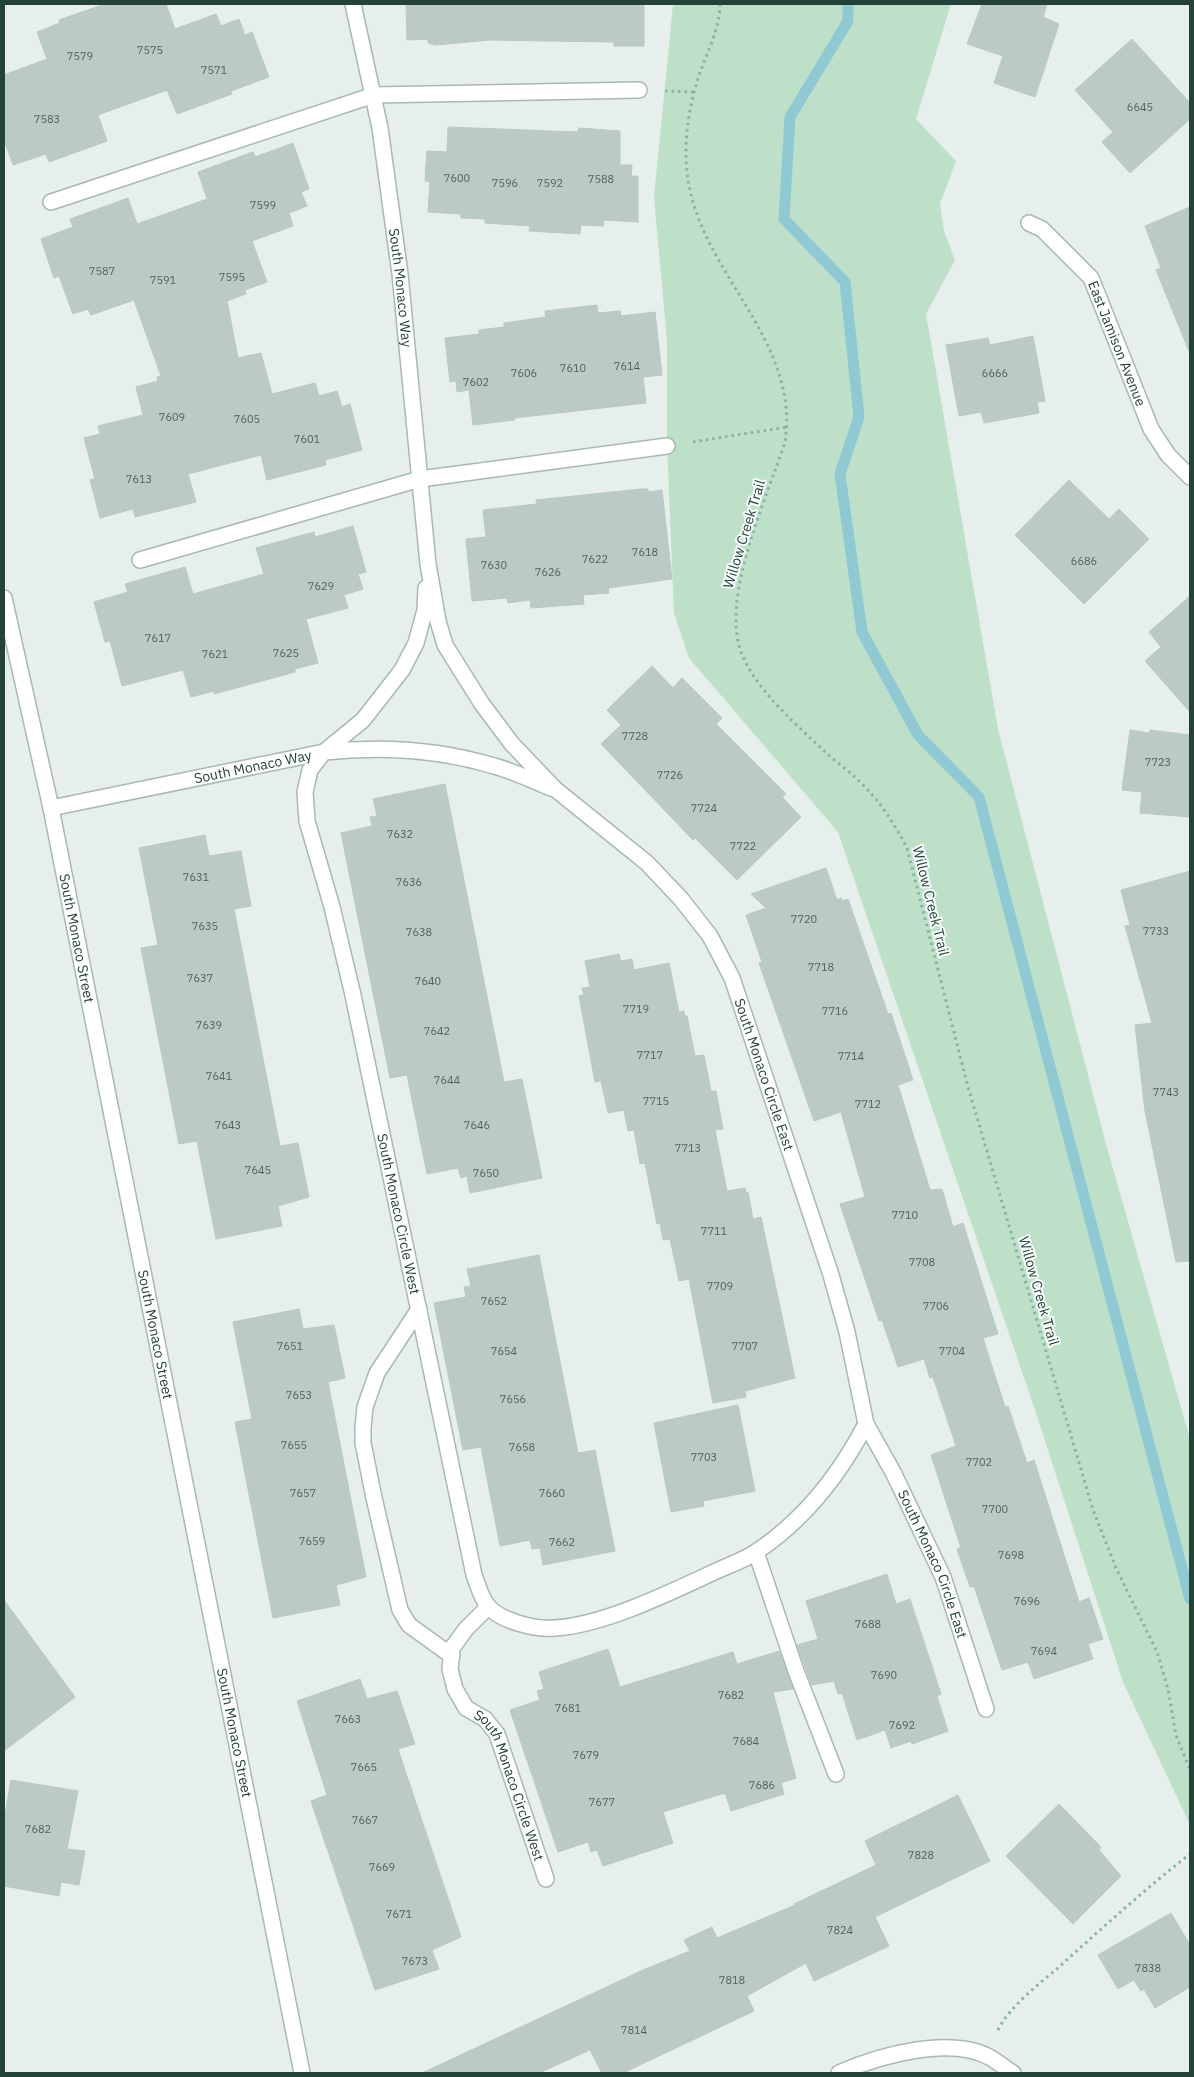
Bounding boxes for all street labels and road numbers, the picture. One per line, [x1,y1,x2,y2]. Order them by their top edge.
street label: South Monaco Way [385,227,416,348]
street label: East Jamison Avenue [1084,278,1150,409]
street label: Willow Creek Trail [719,477,769,590]
street label: South Monaco Way [192,746,313,787]
street label: Willow Creek Trail [909,844,953,958]
street label: South Monaco Street [55,872,98,1005]
street label: South Monaco Circle East [730,996,798,1153]
street label: South Monaco Circle West [373,1132,424,1296]
street label: Willow Creek Trail [1015,1234,1063,1348]
street label: South Monaco Street [134,1268,177,1401]
street label: South Monaco Circle East [894,1487,971,1640]
street label: South Monaco Street [213,1667,256,1799]
street label: South Monaco Circle West [471,1706,548,1863]

